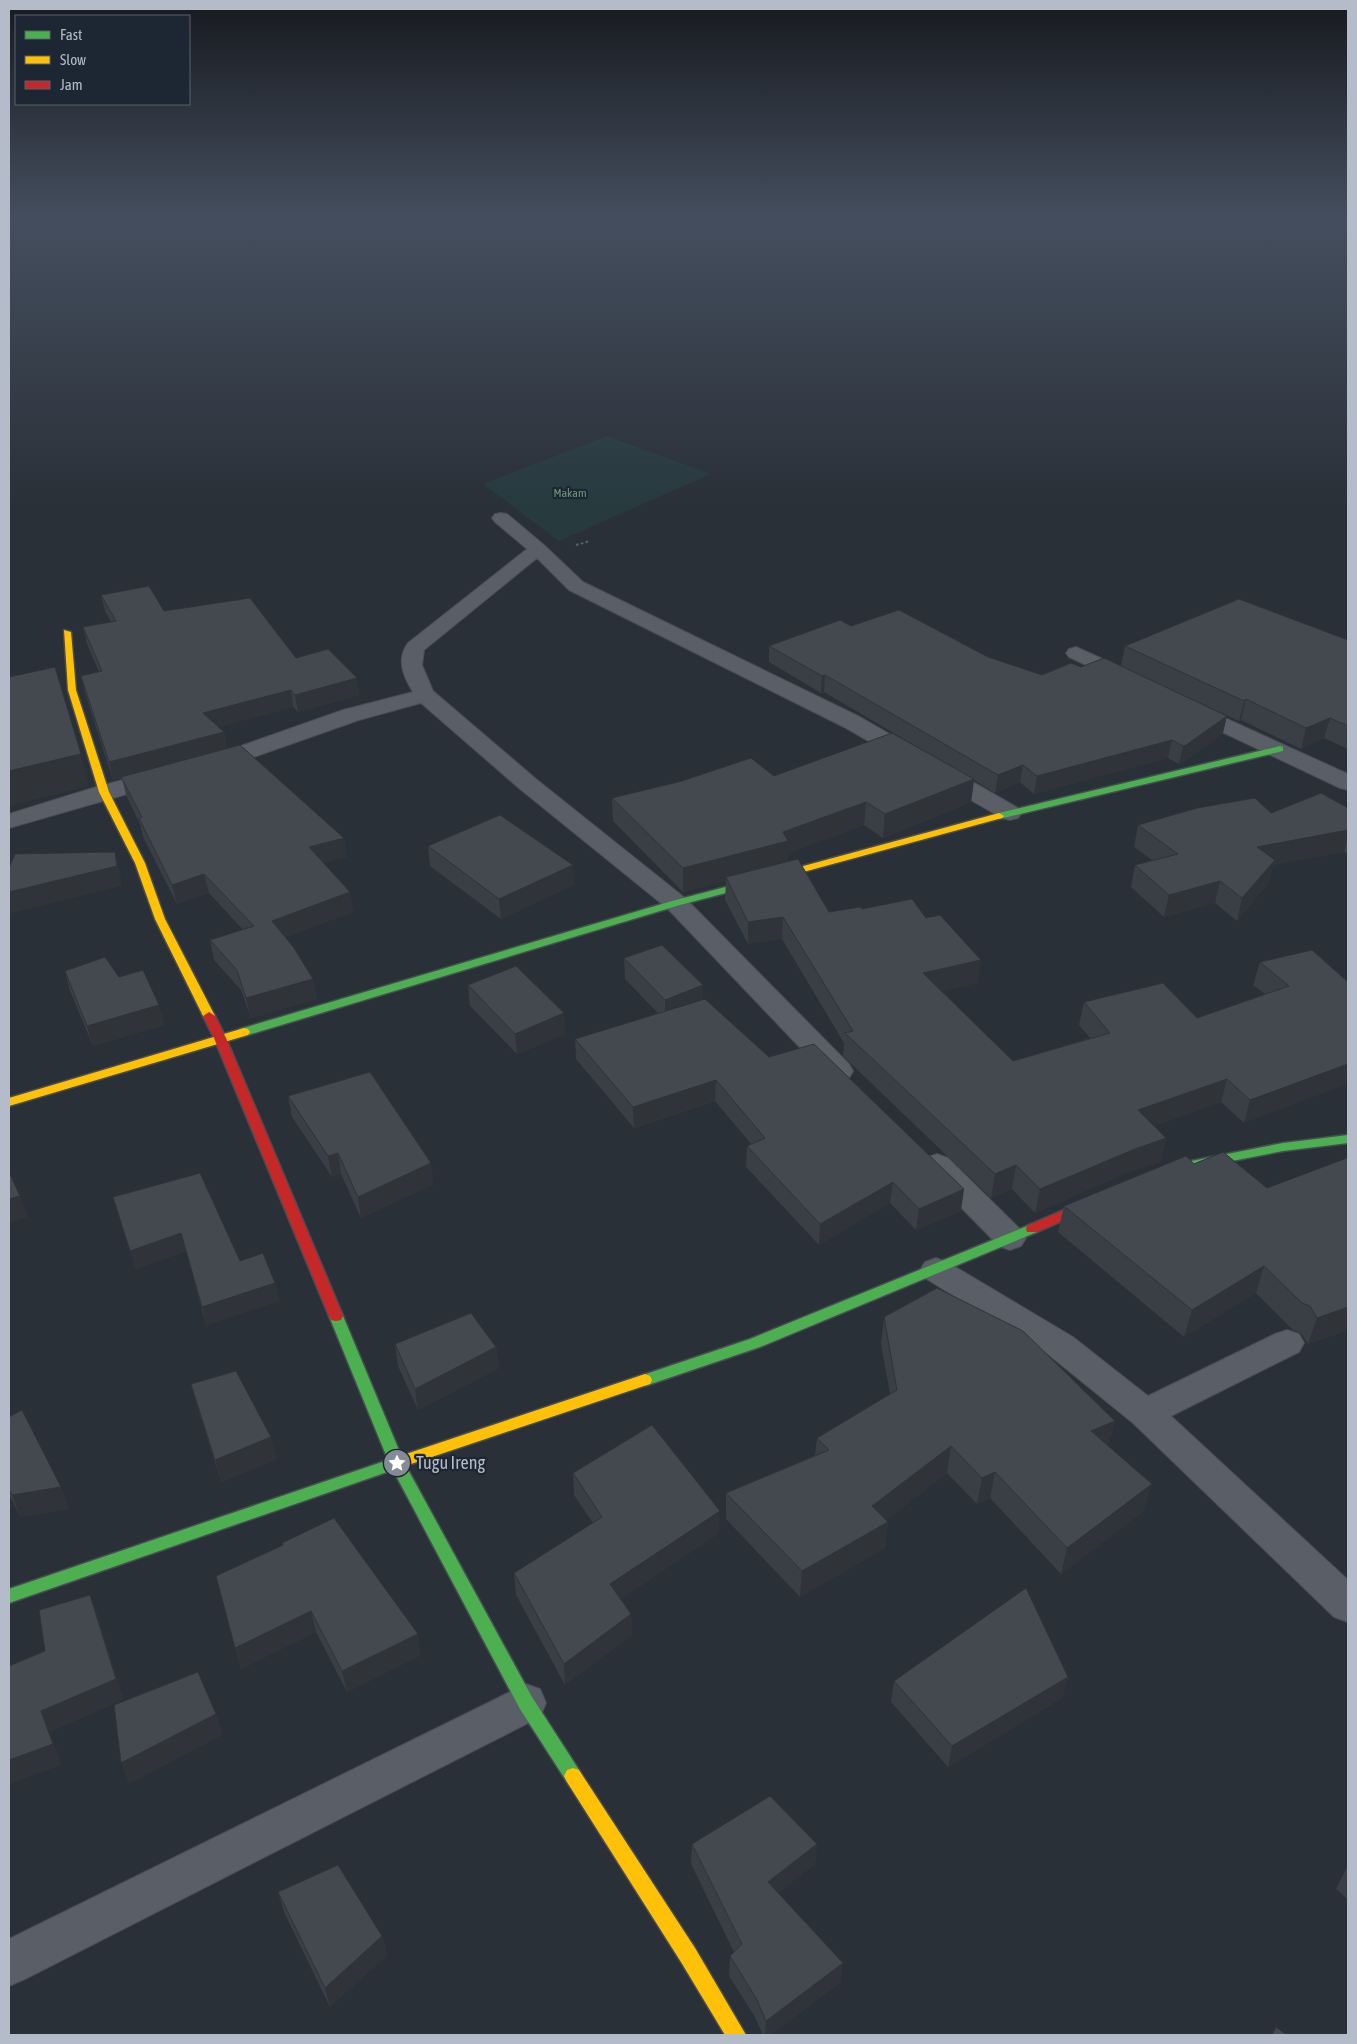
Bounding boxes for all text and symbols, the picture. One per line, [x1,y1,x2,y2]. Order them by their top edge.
legend [15,15,190,105]
text: Fast [60,26,82,43]
text: Slow [60,51,86,68]
text: Jam [60,76,83,93]
park label: Makam [553,486,587,500]
place icon: Tugu Ireng [382,1448,412,1478]
place label: Tugu Ireng [416,1452,485,1473]

